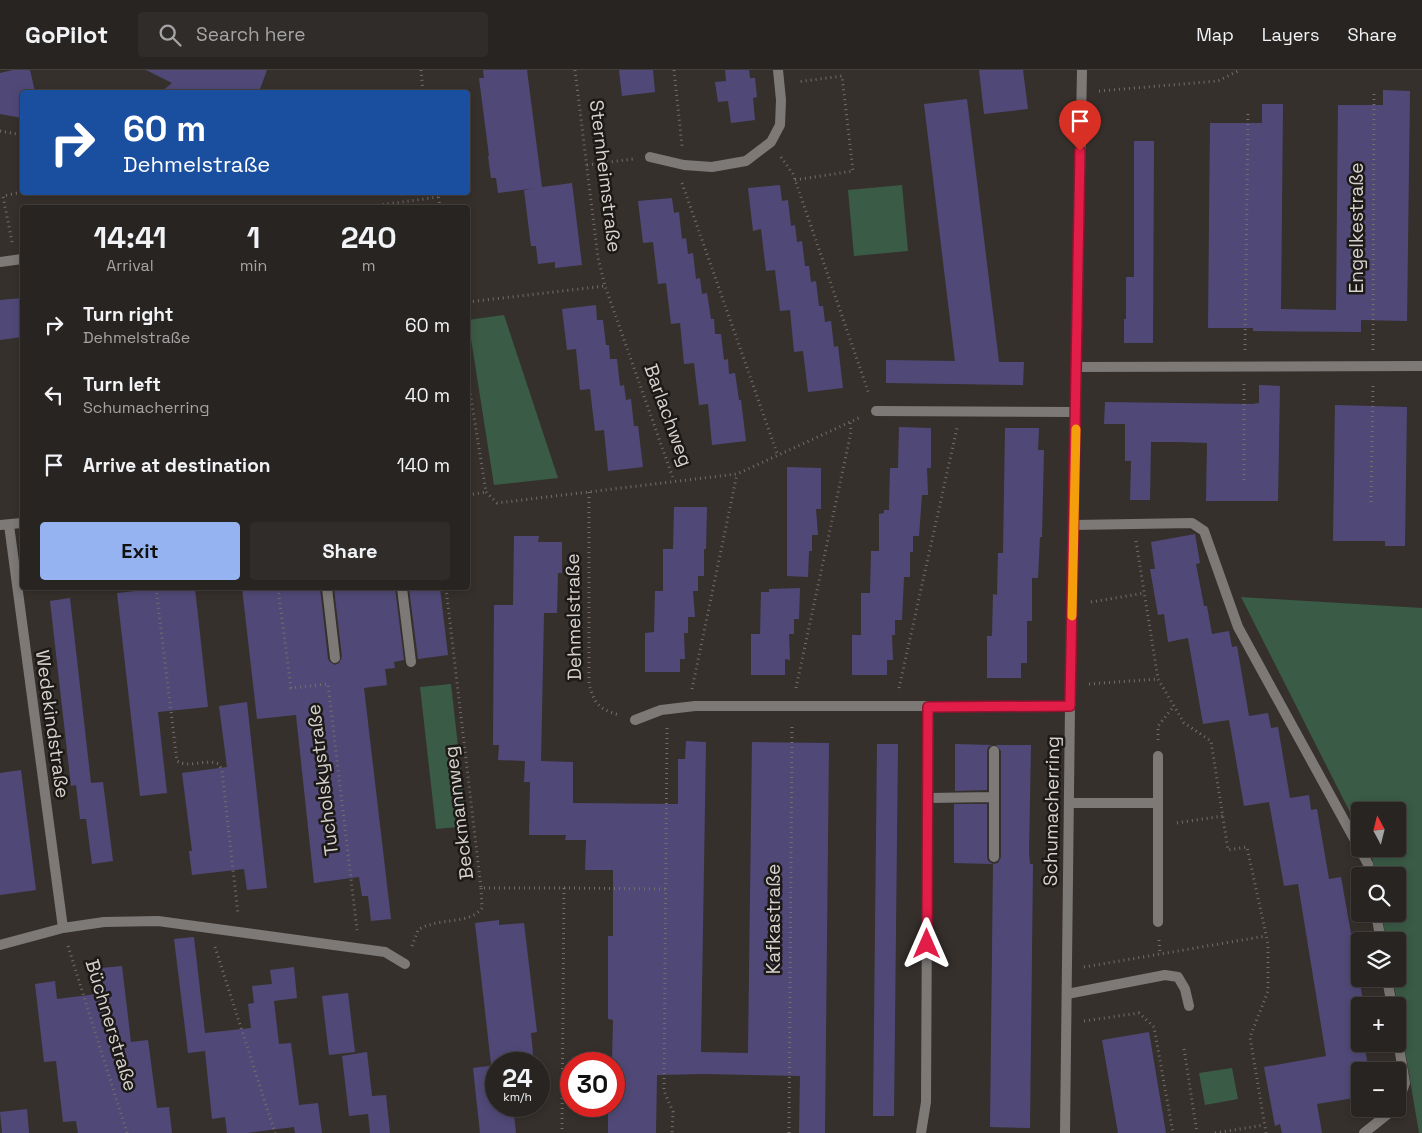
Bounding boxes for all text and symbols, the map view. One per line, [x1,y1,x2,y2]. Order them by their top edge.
search box [138,12,488,57]
text: GoPilot [25,19,108,50]
icon: search [156,21,184,49]
text: Search here [196,22,306,47]
text: Map [1196,23,1234,46]
text: Layers [1262,23,1319,46]
text: Share [1347,23,1397,46]
street label: Sternheimstraße [584,98,627,254]
pin [1059,100,1101,151]
text: 60 m [123,107,206,151]
icon: arrive [1066,107,1094,135]
icon: right [40,110,105,175]
text: Dehmelstraße [123,150,270,178]
street label: Engelkestraße [1344,163,1369,293]
text: 14:41 [93,218,166,257]
text: 1 [247,218,260,257]
text: 240 [341,218,397,257]
text: Arrival [106,255,154,276]
text: min [240,255,267,276]
text: m [362,255,376,276]
text: Turn right [83,302,173,327]
icon: right [40,311,68,339]
text: 60 m [405,313,450,338]
text: Dehmelstraße [83,327,190,348]
street label: Barlachweg [638,360,699,470]
text: Turn left [83,372,161,397]
icon: left [40,381,68,409]
text: 40 m [405,383,450,408]
text: Schumacherring [83,397,210,418]
icon: arrive [40,451,68,479]
text: Arrive at destination [83,453,271,478]
text: 140 m [397,453,450,478]
button: Exit [40,522,240,580]
button: Share [250,522,450,580]
street label: Dehmelstraße [560,553,587,681]
street label: Wedekindstraße [30,648,75,800]
street label: Tucholskystraße [301,703,344,857]
street label: Schumacherring [1038,736,1065,886]
street label: Beckmannweg [438,745,479,881]
north arrow [1351,802,1406,858]
map controls [1351,802,1406,1117]
street label: Kafkastraße [761,864,786,974]
button: search [1351,867,1406,922]
position arrow [900,917,952,969]
button: layers [1351,932,1406,987]
street label: Büchnerstraße [80,956,143,1094]
button: + [1351,997,1406,1052]
speed limit sign: 30 [560,1052,625,1117]
text: 24 [502,1062,533,1094]
button: − [1351,1062,1406,1117]
text: km/h [503,1089,532,1105]

